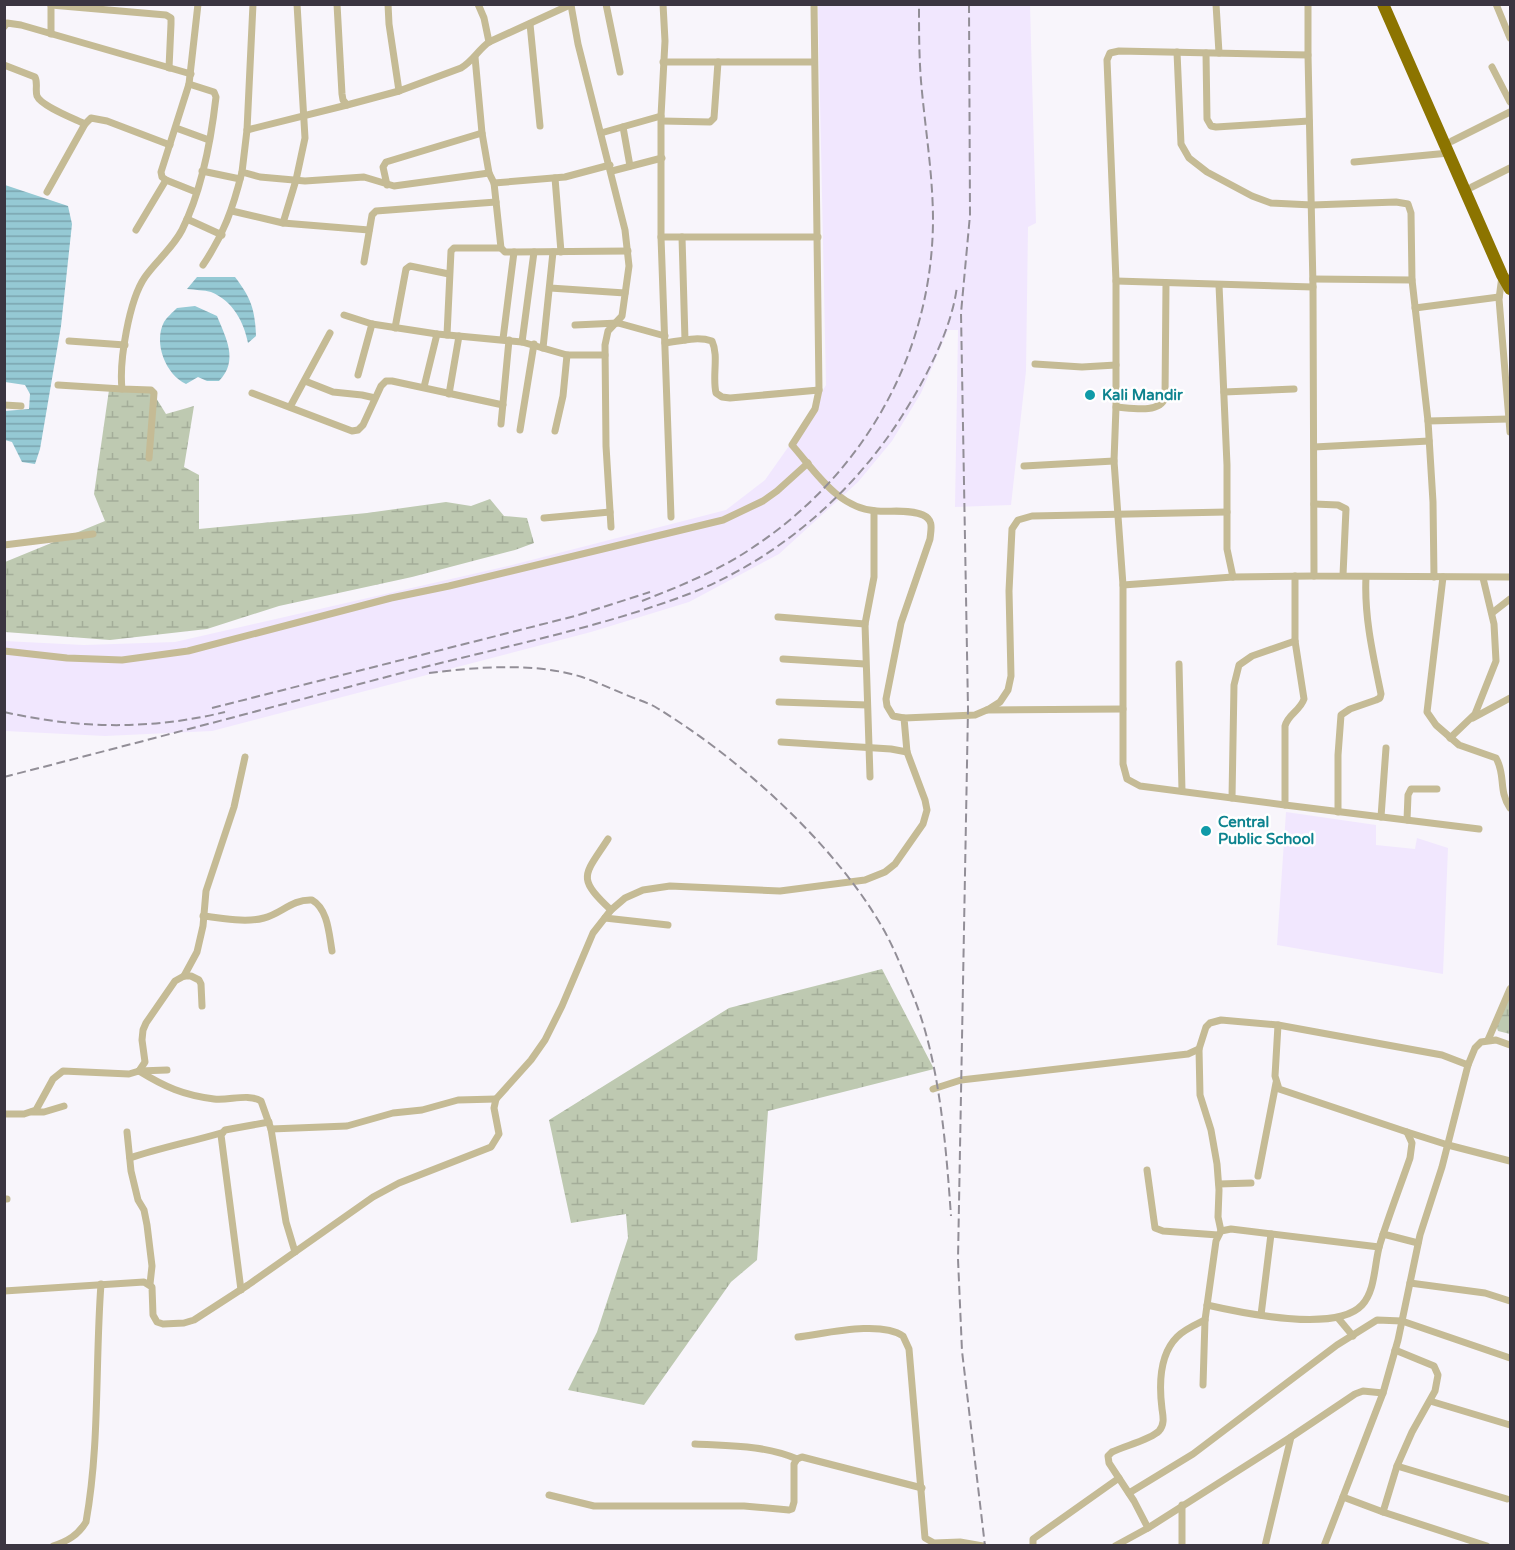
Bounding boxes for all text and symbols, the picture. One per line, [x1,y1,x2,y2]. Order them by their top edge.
place label: Kali Mandir [1102,386,1183,404]
marker: Kali Mandir [1083,388,1097,402]
place label: Central Public School [1218,813,1314,848]
marker: Central Public School [1199,824,1213,838]

